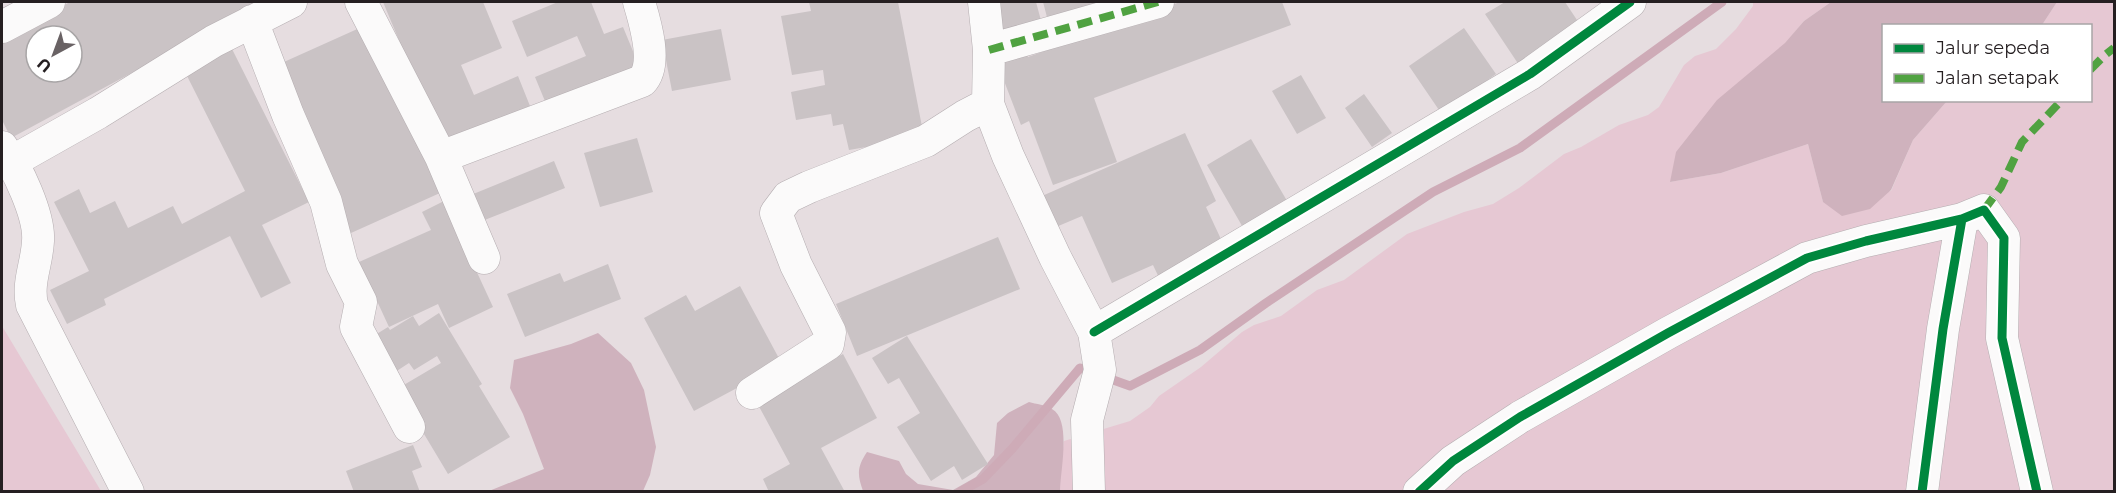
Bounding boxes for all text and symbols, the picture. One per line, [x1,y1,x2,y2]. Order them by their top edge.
north arrow [24,24,84,84]
legend [1882,24,2092,102]
text: Jalur sepeda [1935,37,2050,59]
text: U [33,54,55,76]
text: Jalan setapak [1935,67,2059,89]

